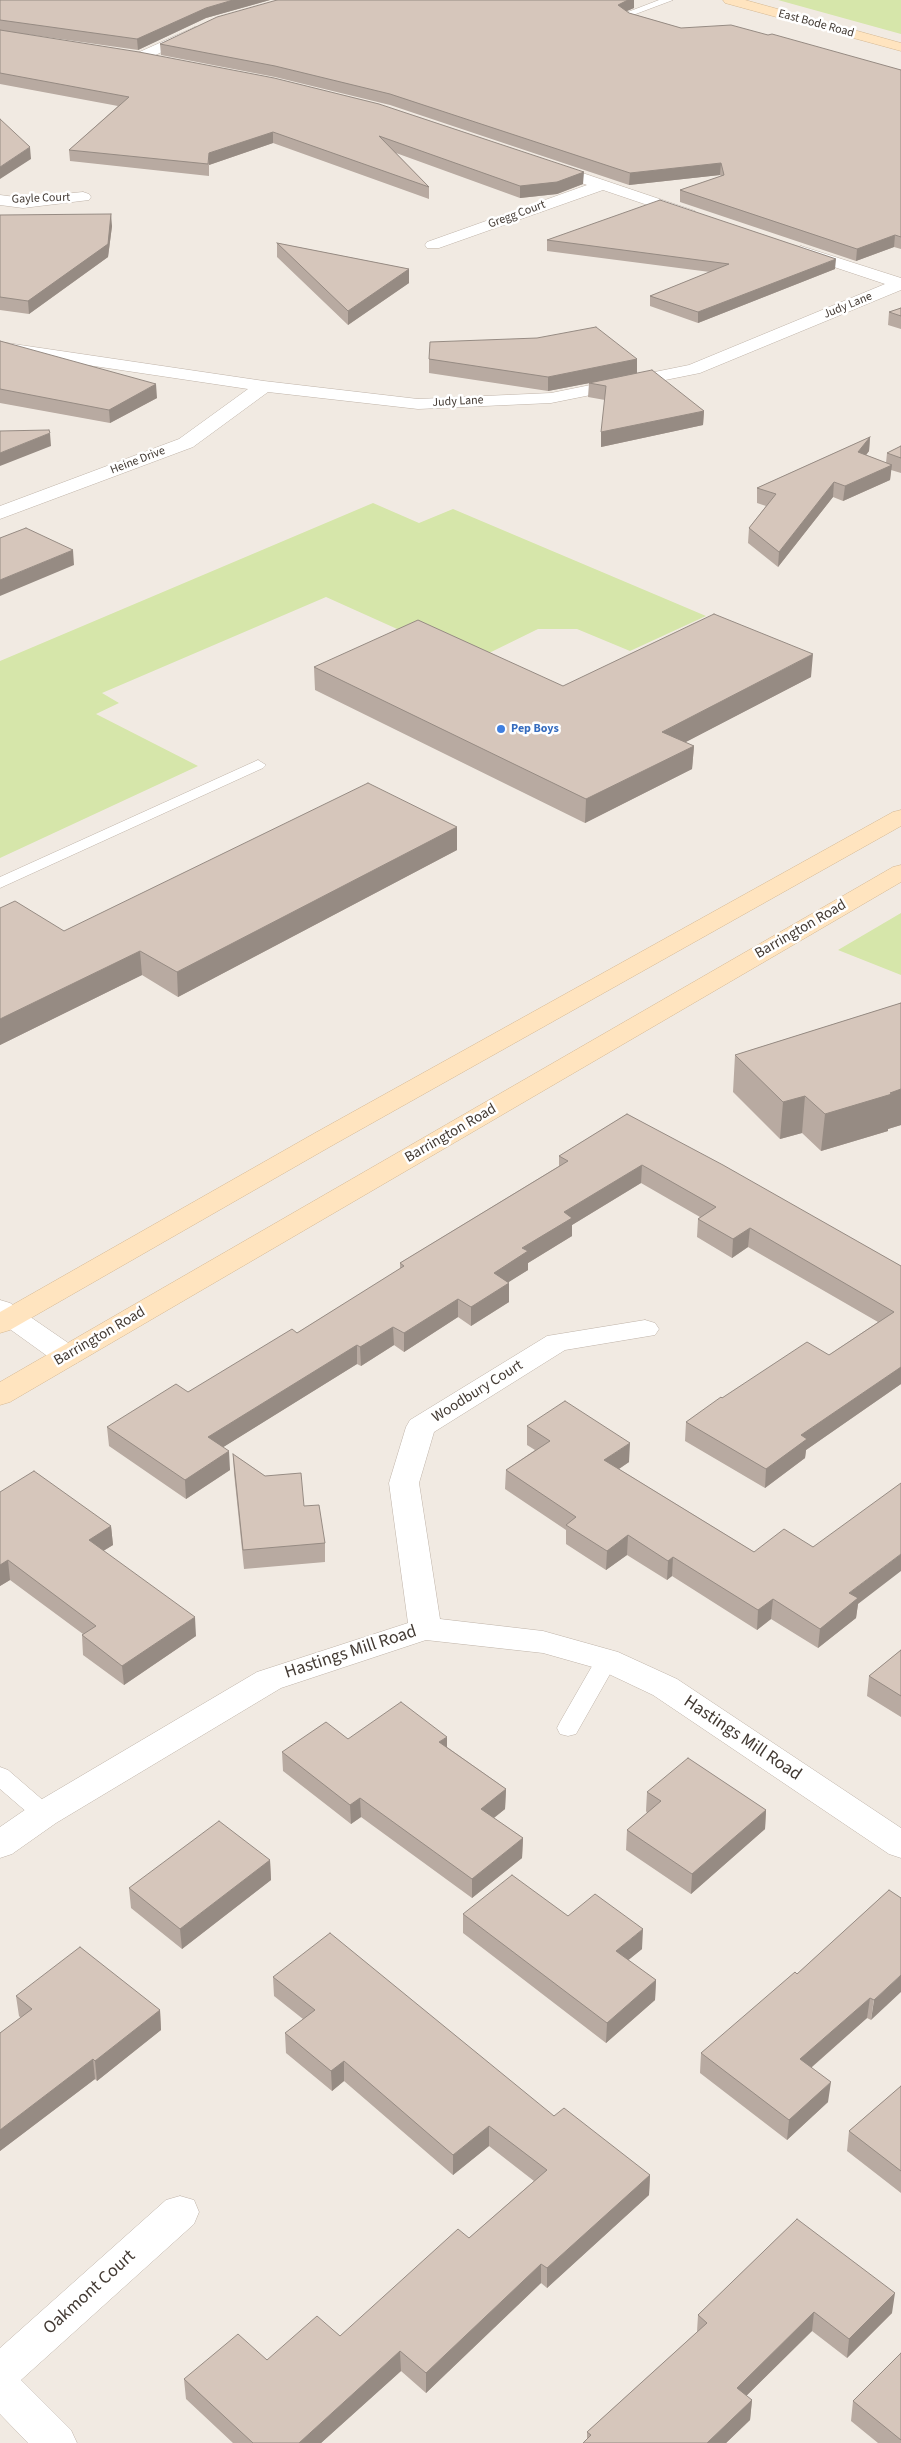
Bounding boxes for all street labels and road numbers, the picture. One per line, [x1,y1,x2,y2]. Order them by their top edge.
street label: East Bode Road [776,7,856,41]
street label: Gayle Court [11,191,71,207]
street label: Gregg Court [486,198,548,232]
street label: Judy Lane [822,290,874,322]
street label: Judy Lane [432,393,484,411]
street label: Heine Drive [109,444,167,478]
street label: Barrington Road [752,897,850,963]
street label: Barrington Road [402,1101,500,1167]
street label: Barrington Road [51,1304,149,1370]
street label: Woodbury Court [429,1357,527,1427]
street label: Hastings Mill Road [282,1621,420,1685]
street label: Hastings Mill Road [679,1692,805,1786]
street label: Oakmont Court [40,2246,140,2340]

